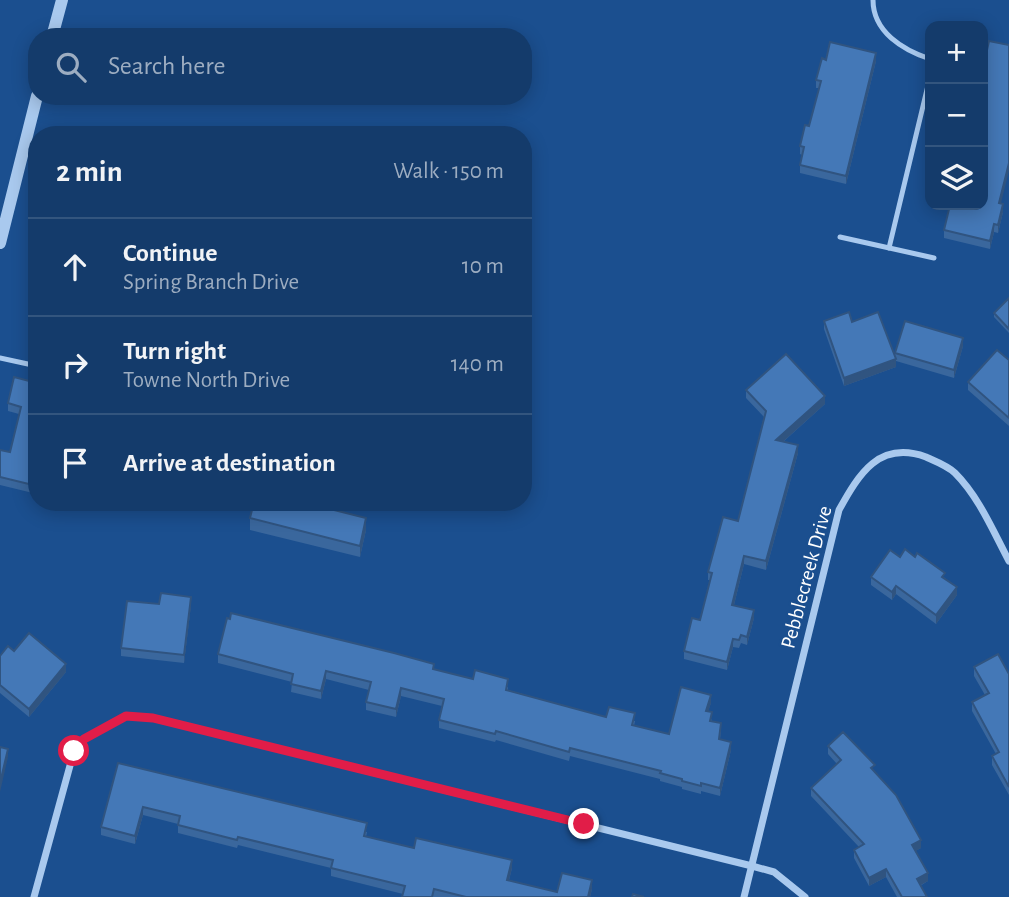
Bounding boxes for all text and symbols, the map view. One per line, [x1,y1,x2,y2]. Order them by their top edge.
map controls [925,21,988,210]
button: + [925,21,988,84]
search box [28,28,532,105]
icon: search [52,48,90,86]
text: Search here [108,53,226,79]
button: − [925,84,988,147]
button: layers [925,147,988,210]
text: 2 min [56,157,123,187]
text: Walk · 150 m [393,160,504,183]
text: Continue [123,240,218,266]
icon: ahead [56,248,94,286]
text: 10 m [462,255,504,278]
text: Spring Branch Drive [123,271,299,294]
text: Turn right [123,338,226,364]
icon: right [56,346,94,384]
text: 140 m [451,353,504,376]
text: Towne North Drive [123,369,290,392]
icon: arrive [56,444,94,482]
text: Arrive at destination [123,450,336,476]
street label: Pebblecreek Drive [777,503,836,651]
route start [58,735,89,766]
route end [568,808,599,839]

